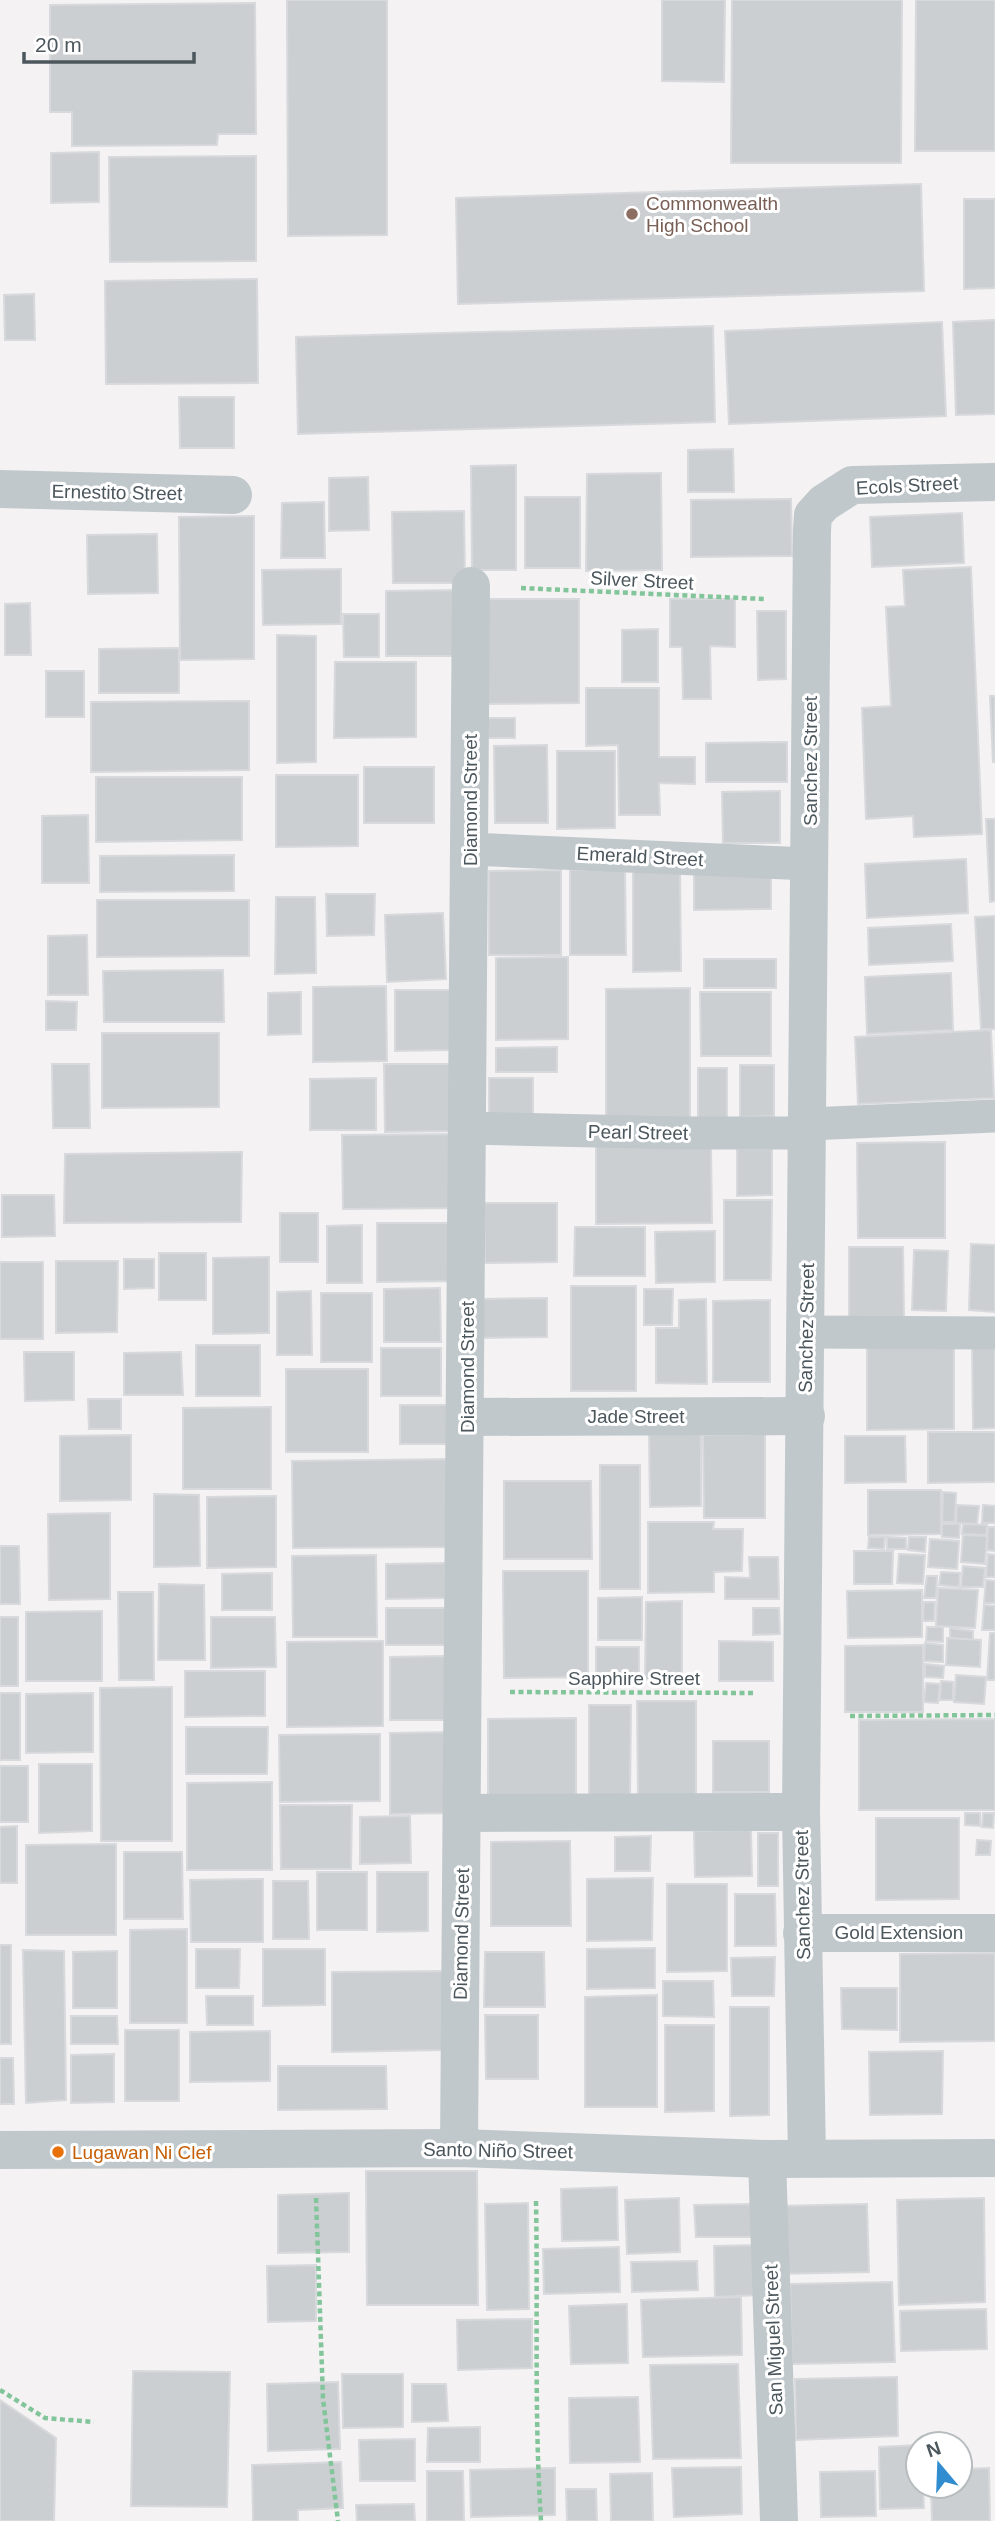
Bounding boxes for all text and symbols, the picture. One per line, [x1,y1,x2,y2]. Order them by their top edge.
scale bar [24,21,194,65]
text: 20 m [35,33,82,56]
place label: Commonwealth High School [646,193,778,236]
marker: Commonwealth High School [624,206,640,222]
street label: Ecols Street [855,472,959,499]
street label: Ernestito Street [51,481,183,504]
street label: Silver Street [590,567,695,594]
street label: Sanchez Street [800,695,821,826]
street label: Diamond Street [460,733,481,866]
street label: Emerald Street [576,843,705,870]
street label: Pearl Street [588,1121,689,1144]
street label: Sanchez Street [795,1262,818,1393]
street label: Diamond Street [457,1300,478,1433]
street label: Jade Street [587,1406,685,1427]
street label: Sapphire Street [568,1668,701,1689]
street label: Sanchez Street [791,1829,814,1960]
street label: Diamond Street [450,1867,473,2000]
street label: Gold Extension [835,1922,963,1943]
street label: Santo Niño Street [423,2139,574,2162]
place label: Lugawan Ni Clef [72,2142,212,2163]
marker: Lugawan Ni Clef [50,2144,66,2160]
street label: San Miguel Street [760,2263,787,2416]
north arrow [904,2430,974,2500]
text: N [924,2437,944,2462]

